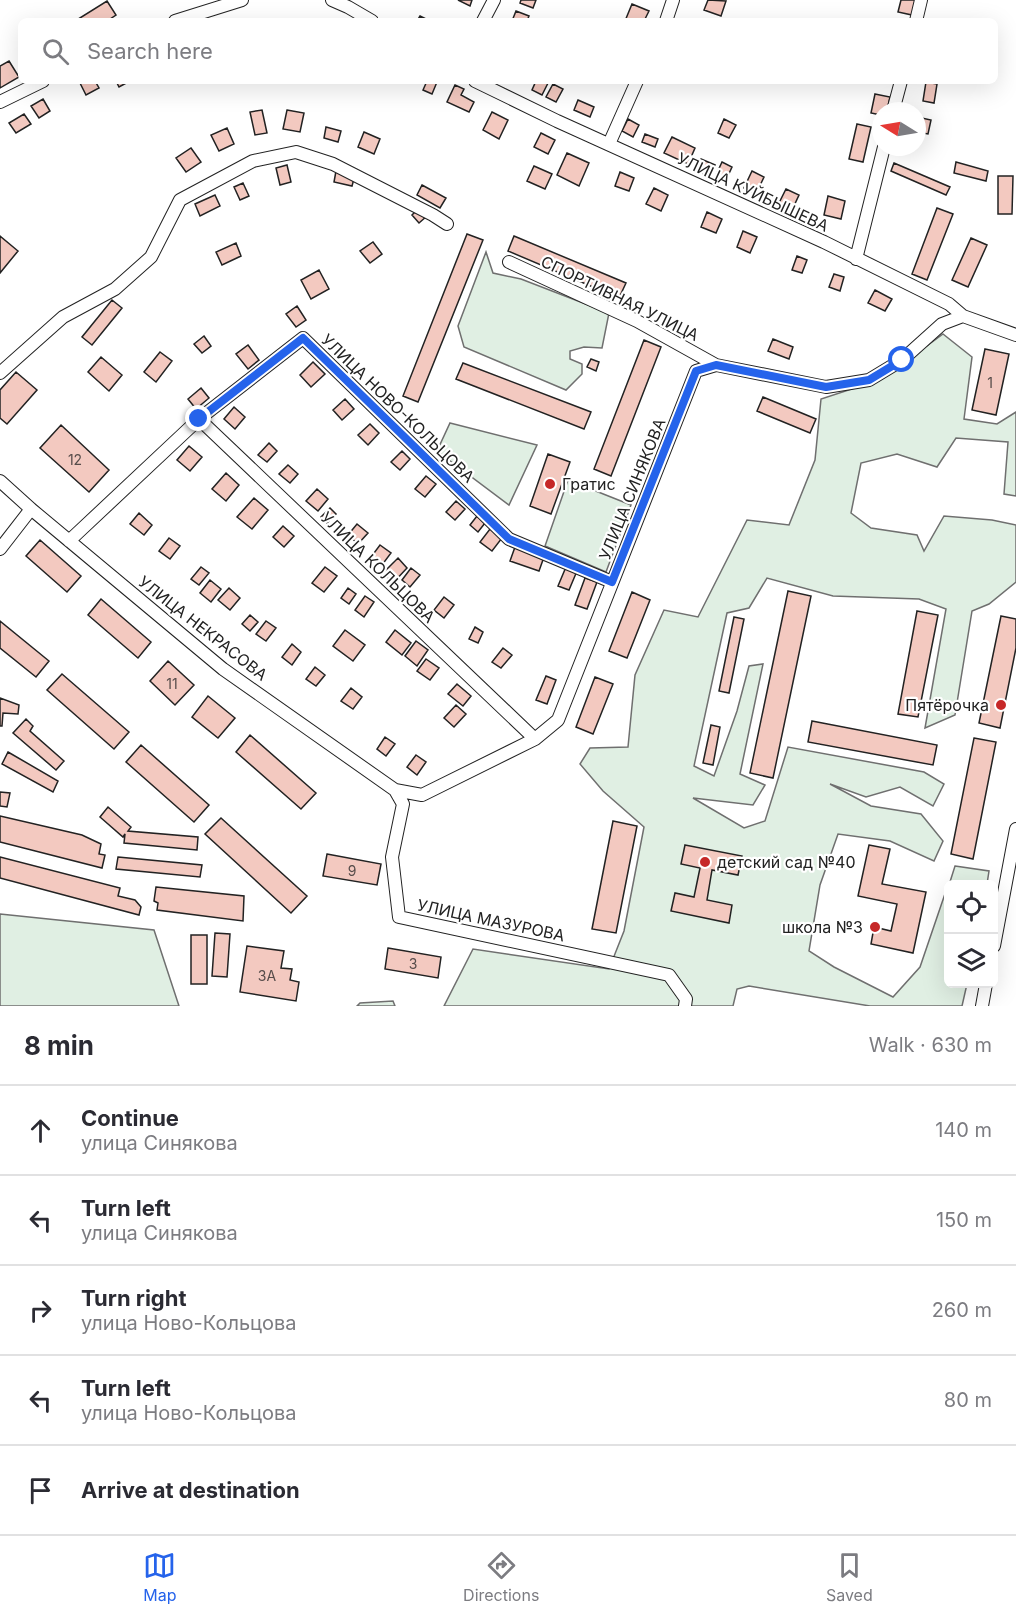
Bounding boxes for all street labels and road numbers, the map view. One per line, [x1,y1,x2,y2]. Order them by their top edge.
street label: УЛИЦА КУЙБЫШЕВА [674,148,832,236]
street label: СПОРТИВНАЯ УЛИЦА [538,251,702,345]
street label: УЛИЦА НОВО-КОЛЬЦОВА [317,329,479,487]
street label: УЛИЦА СИНЯКОВА [594,415,670,563]
street label: УЛИЦА КОЛЬЦОВА [317,507,439,627]
street label: УЛИЦА НЕКРАСОВА [134,571,272,685]
street label: УЛИЦА МАЗУРОВА [415,895,567,945]

